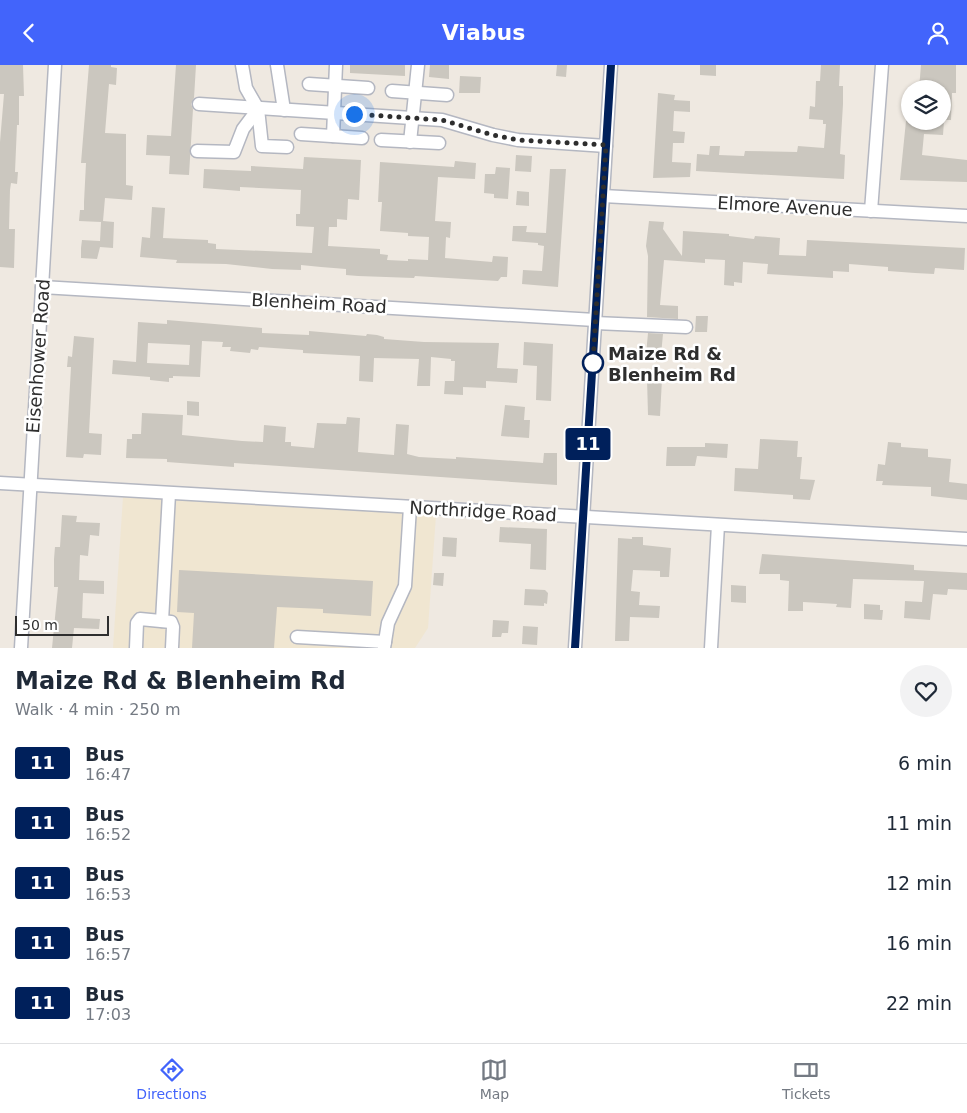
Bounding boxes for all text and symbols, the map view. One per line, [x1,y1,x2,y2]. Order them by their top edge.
icon: back [15,19,43,47]
icon: person [924,19,952,47]
text: Viabus [442,20,525,45]
map controls [901,80,951,130]
button: layers [901,80,951,130]
your location [342,102,367,127]
street label: Elmore Avenue [717,192,853,220]
street label: Eisenhower Road [22,278,54,434]
street label: Blenheim Road [251,289,387,317]
place label: Maize Rd & Blenheim Rd [608,343,736,385]
marker: Maize Rd & Blenheim Rd [582,352,604,374]
line badge: 11 [566,428,610,460]
text: 11 [575,433,601,454]
street label: Northridge Road [409,497,557,525]
scale bar [15,613,109,636]
text: 50 m [22,617,58,633]
button: heart [900,665,952,717]
text: Maize Rd & Blenheim Rd [15,667,346,695]
text: Walk · 4 min · 250 m [15,700,180,719]
text: Bus [85,743,124,765]
text: 11 [30,752,55,773]
text: 6 min [898,752,952,774]
text: 16:47 [85,765,131,784]
text: Bus [85,803,124,825]
text: 11 [30,812,55,833]
text: 11 min [886,812,952,834]
text: 16:52 [85,825,131,844]
text: Bus [85,863,124,885]
text: 11 [30,872,55,893]
text: 12 min [886,872,952,894]
text: 16:53 [85,885,131,904]
text: Bus [85,923,124,945]
text: 11 [30,932,55,953]
text: 16 min [886,932,952,954]
text: 16:57 [85,945,131,964]
text: Bus [85,983,124,1005]
text: 11 [30,992,55,1013]
text: 22 min [886,992,952,1014]
text: 17:03 [85,1005,131,1024]
tab: Directions [136,1056,207,1102]
tab: Map [480,1056,509,1102]
tab: Tickets [782,1056,831,1102]

